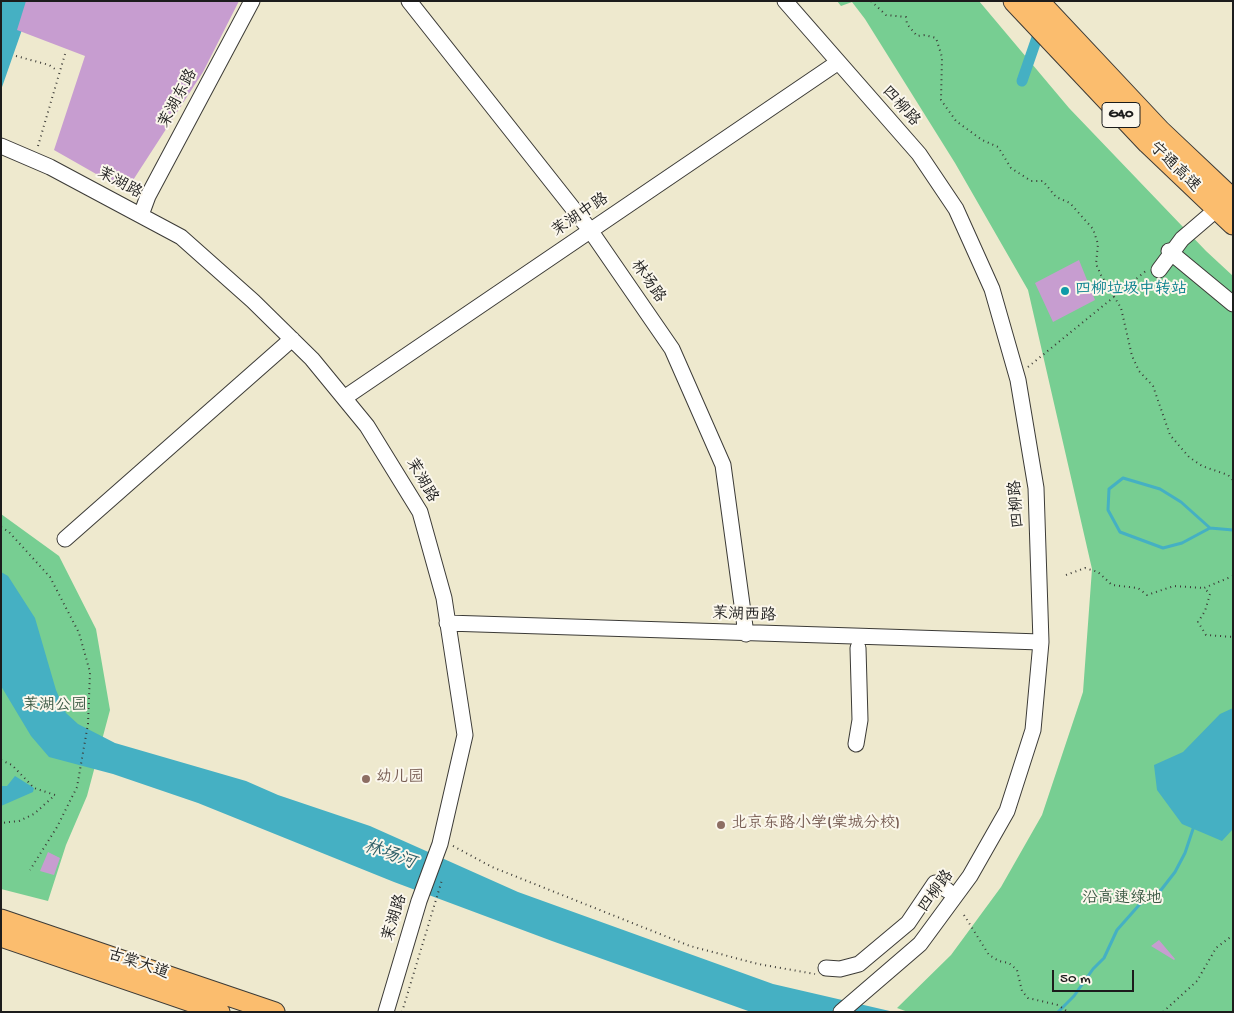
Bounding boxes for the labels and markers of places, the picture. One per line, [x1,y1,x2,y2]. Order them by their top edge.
place label: 四柳垃圾中转站 [1075,281,1187,301]
marker: 四柳垃圾中转站 [1059,285,1071,297]
place label: 幼儿园 [376,769,424,789]
marker: 幼儿园 [360,773,372,785]
place label: 北京东路小学(棠城分校) [731,815,900,835]
marker: 北京东路小学(棠城分校) [715,819,727,831]

